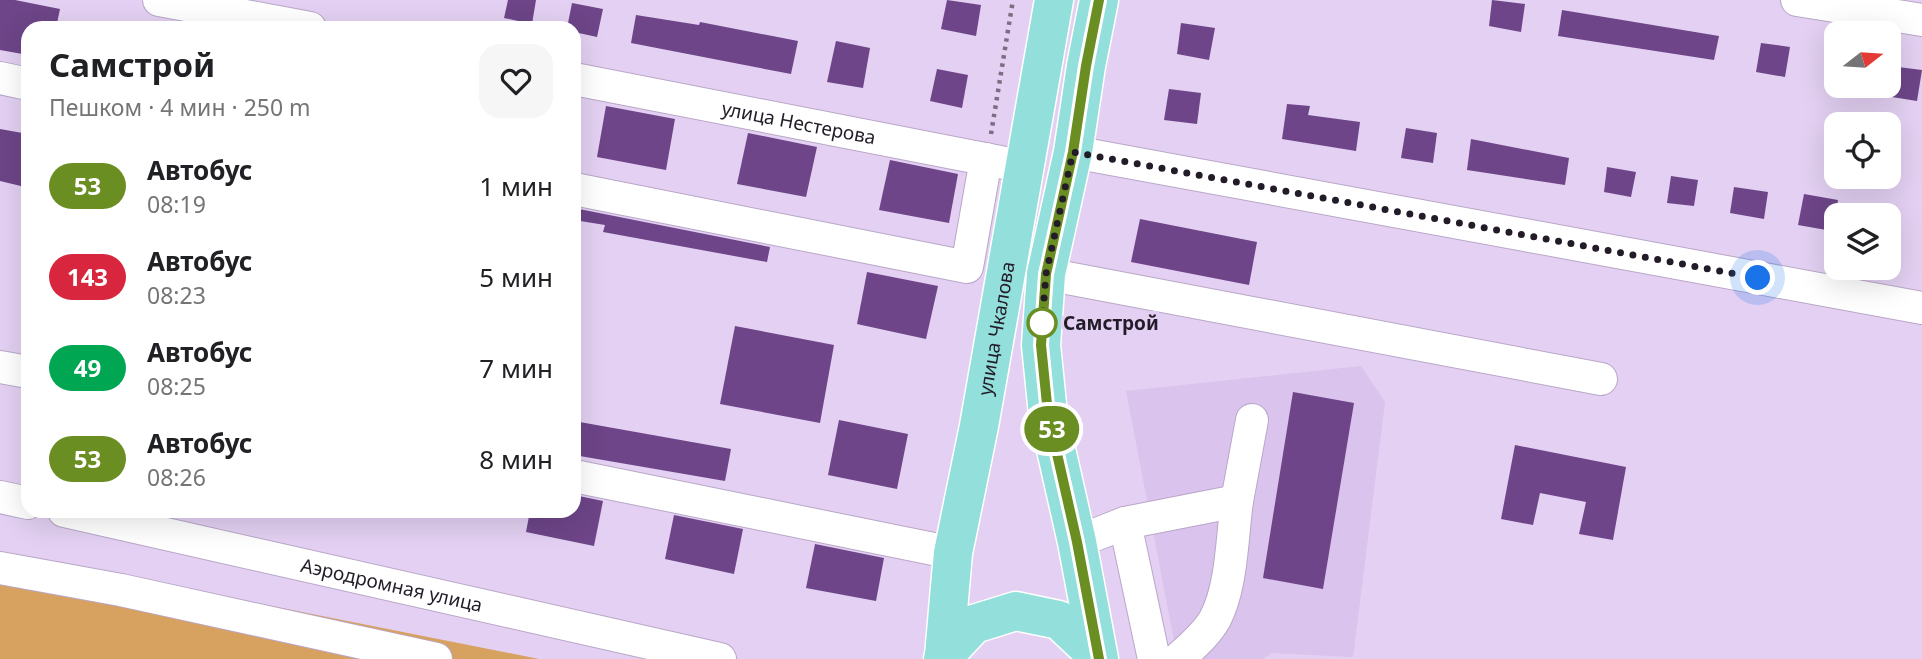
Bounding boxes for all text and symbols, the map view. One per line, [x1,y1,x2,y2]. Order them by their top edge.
north arrow [1824,21,1900,98]
map controls [1824,21,1901,280]
text: Самстрой [49,42,215,87]
button: heart [479,44,553,118]
text: Пешком · 4 мин · 250 m [49,91,311,123]
street label: улица Нестерова [720,95,878,151]
button: locate [1824,112,1901,189]
text: Автобус [147,152,252,188]
text: 1 мин [479,168,553,204]
text: 53 [74,169,101,202]
text: 08:19 [147,188,206,220]
button: layers [1824,203,1901,280]
text: Автобус [147,243,252,279]
text: 5 мин [479,259,553,295]
street label: улица Чкалова [972,259,1021,398]
text: 143 [67,260,108,293]
your location [1740,260,1775,295]
text: 08:23 [147,279,206,311]
marker: Самстрой [1027,308,1057,338]
place label: Самстрой [1063,310,1159,336]
text: Автобус [147,334,252,370]
text: 7 мин [479,350,553,386]
text: 49 [74,351,101,384]
text: 08:25 [147,370,206,402]
line badge: 53 [1020,406,1084,452]
text: 53 [1038,412,1066,445]
text: Автобус [147,425,252,461]
text: 8 мин [479,441,553,477]
text: 53 [74,442,101,475]
text: 08:26 [147,461,206,493]
street label: Аэродромная улица [299,552,485,618]

